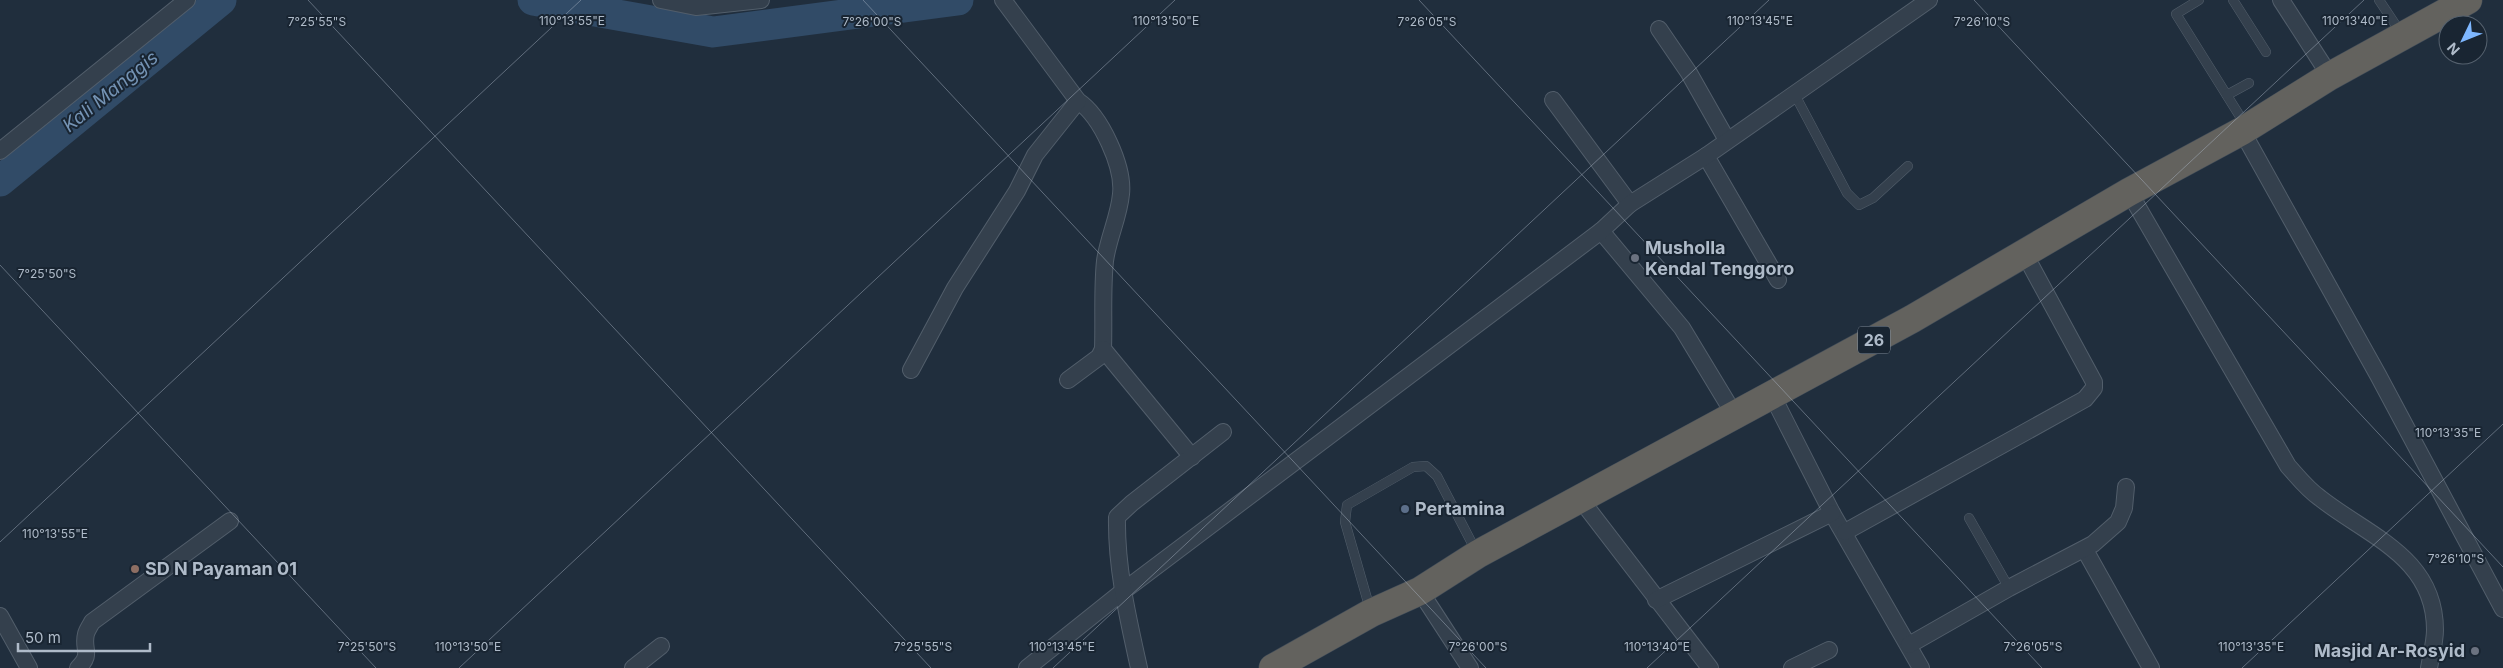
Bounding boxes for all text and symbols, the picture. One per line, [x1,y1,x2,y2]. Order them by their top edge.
text: 110°13'55"E [539,13,605,28]
text: 110°13'50"E [1133,13,1199,28]
text: 110°13'45"E [1727,13,1793,28]
text: 110°13'40"E [2322,13,2388,28]
text: 7°25'55"S [288,14,346,29]
text: 7°26'00"S [842,14,902,29]
text: 7°26'05"S [1398,14,1457,29]
text: 7°26'10"S [1954,14,2010,29]
north arrow [2438,15,2488,65]
text: N [2443,40,2463,59]
water label: Kali Manggis [58,46,163,137]
place label: Musholla Kendal Tenggoro [1645,237,1794,279]
marker: Musholla Kendal Tenggoro [1629,252,1641,264]
text: 7°25'50"S [18,266,77,281]
road number: 26 [1858,326,1890,354]
text: 110°13'35"E [2415,425,2481,440]
place label: Pertamina [1415,498,1505,519]
marker: Pertamina [1399,503,1411,515]
text: 110°13'55"E [22,526,88,541]
text: 7°26'10"S [2428,551,2484,566]
place label: SD N Payaman 01 [145,558,297,579]
marker: SD N Payaman 01 [129,563,141,575]
scale bar [18,620,150,652]
text: 50 m [25,628,61,647]
text: 7°25'50"S [338,639,397,654]
text: 110°13'50"E [435,639,501,654]
text: 7°25'55"S [894,639,952,654]
text: 110°13'45"E [1029,639,1095,654]
text: 7°26'00"S [1448,639,1508,654]
text: 110°13'40"E [1624,639,1690,654]
text: 7°26'05"S [2004,639,2063,654]
text: 110°13'35"E [2218,639,2284,654]
place label: Masjid Ar-Rosyid [2314,640,2465,661]
marker: Masjid Ar-Rosyid [2469,645,2481,657]

